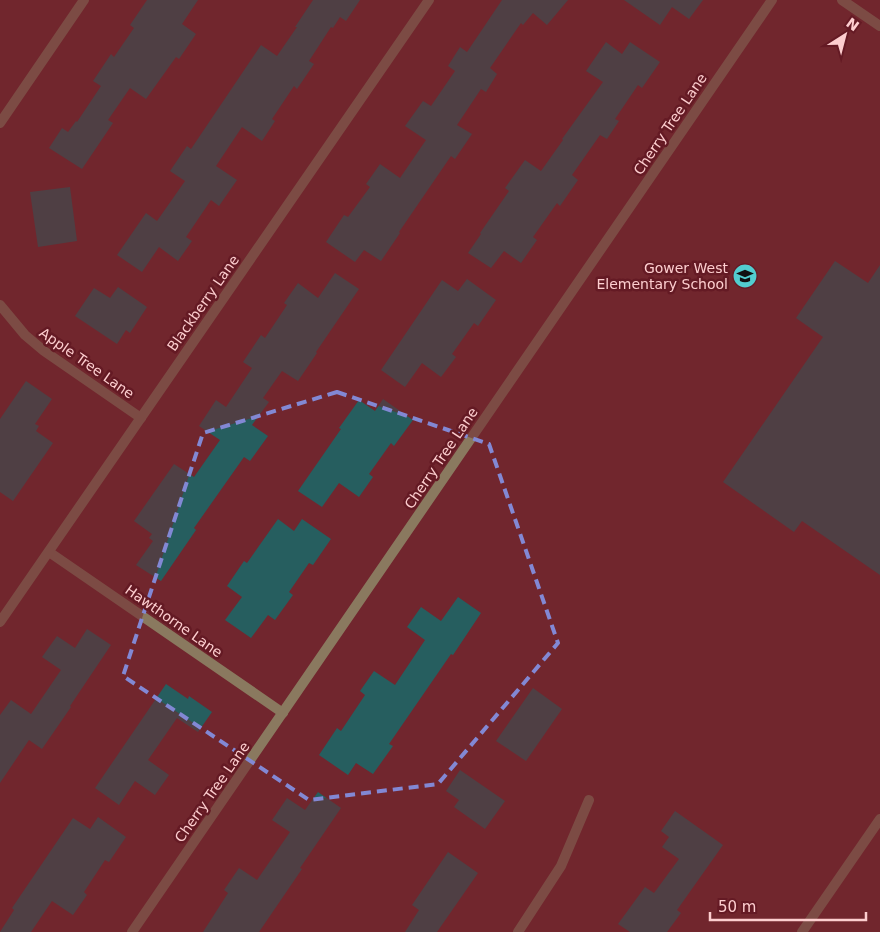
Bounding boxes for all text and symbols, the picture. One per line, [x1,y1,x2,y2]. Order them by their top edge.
north arrow [820,10,870,60]
text: N [843,15,862,34]
street label: Cherry Tree Lane [630,70,710,178]
street label: Blackberry Lane [164,252,242,354]
place label: Gower West Elementary School [596,260,729,292]
school or university icon: Gower West Elementary School [732,263,758,289]
street label: Apple Tree Lane [37,324,137,402]
street label: Cherry Tree Lane [401,404,481,512]
street label: Hawthorne Lane [122,582,226,660]
street label: Cherry Tree Lane [171,739,253,845]
scale bar [710,890,866,922]
text: 50 m [718,898,756,916]

